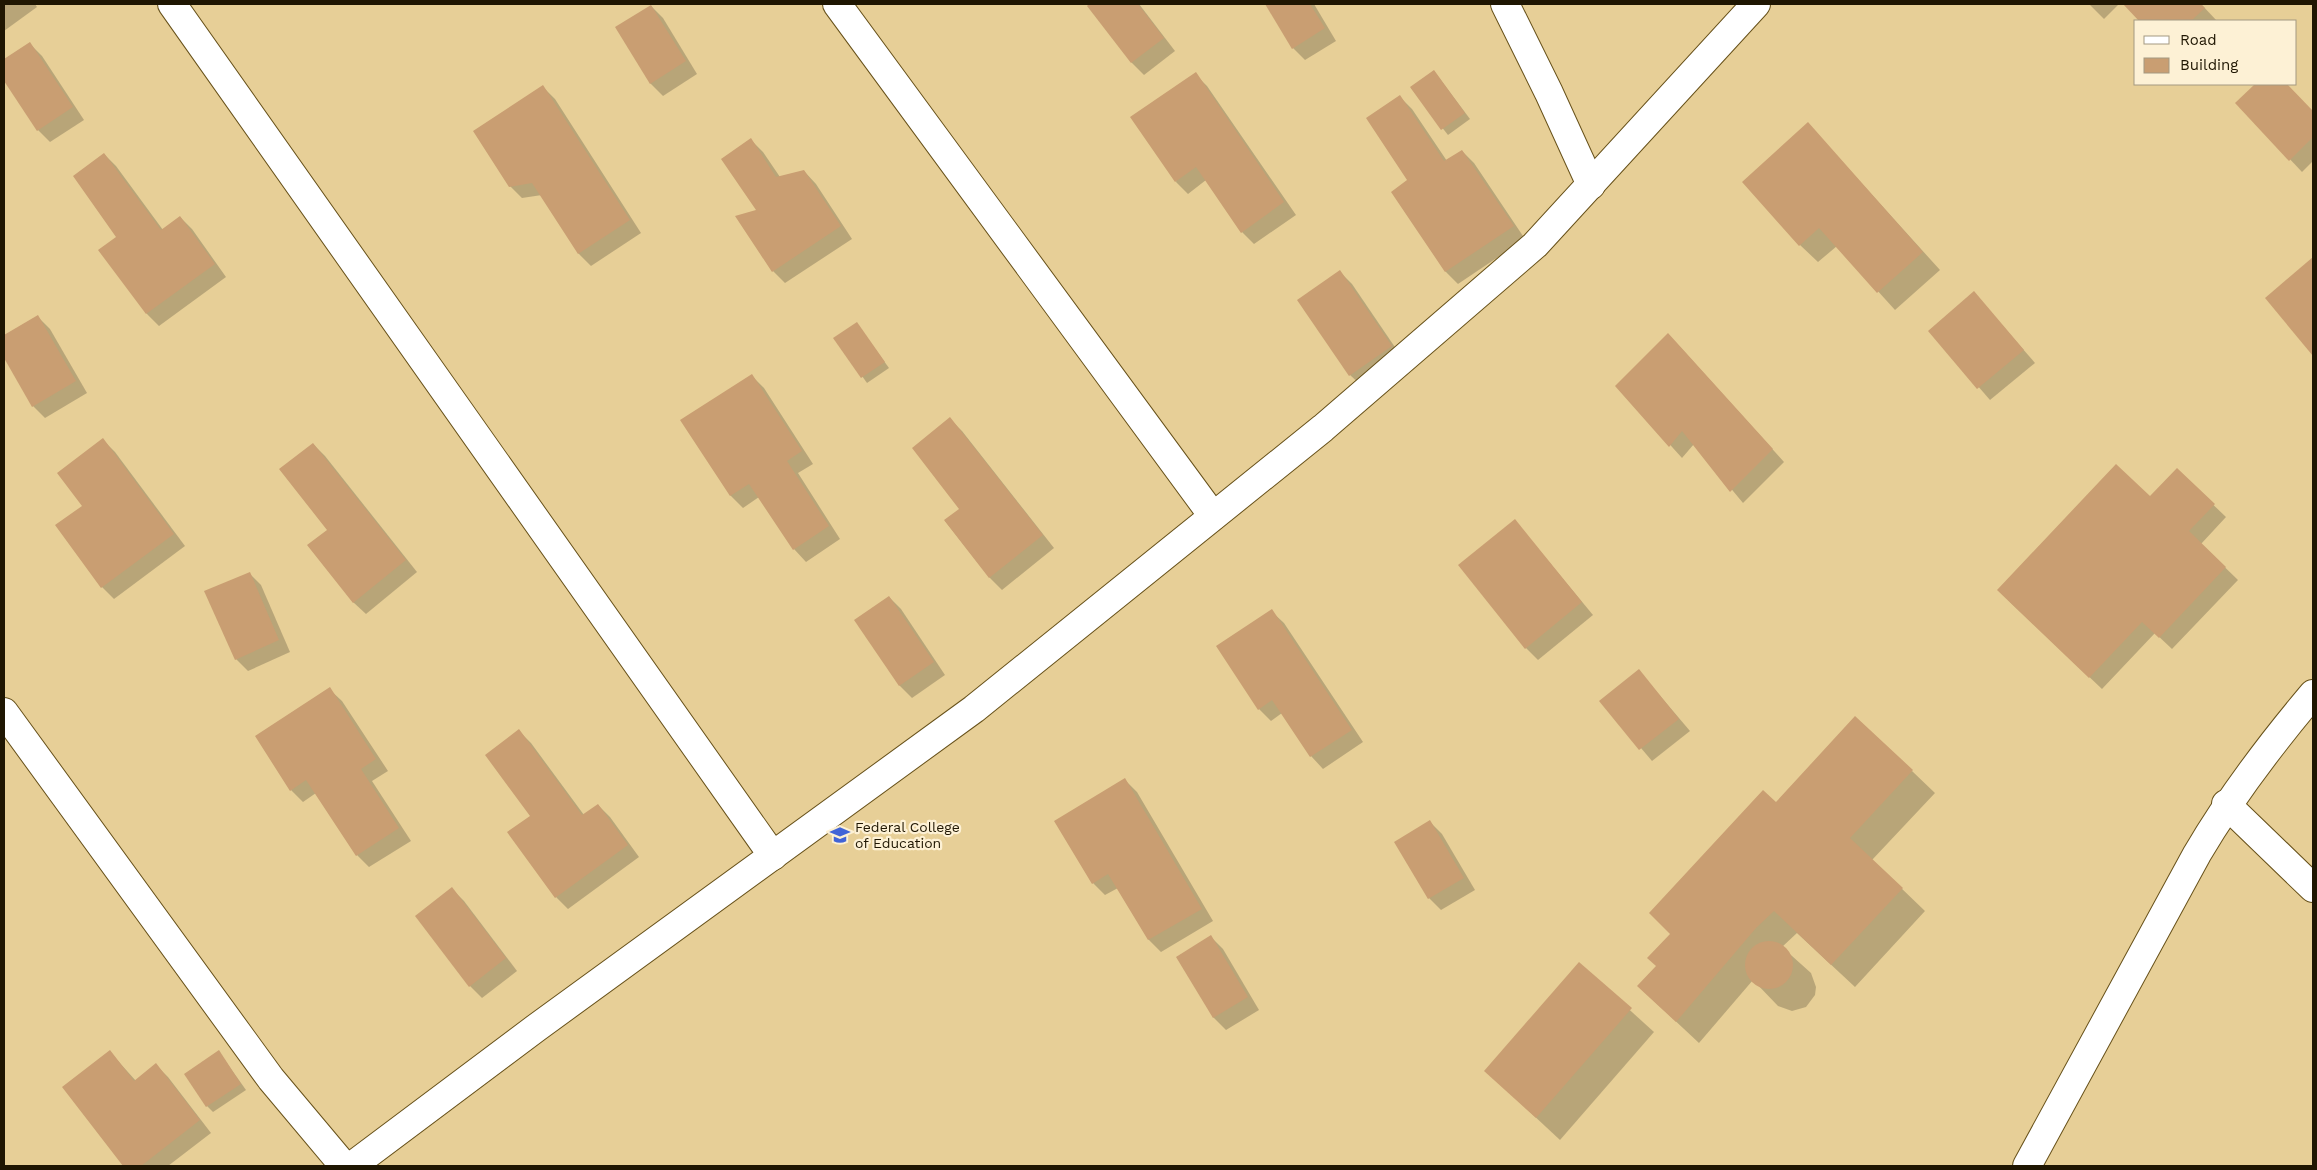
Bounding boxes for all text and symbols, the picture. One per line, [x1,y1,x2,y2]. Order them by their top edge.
legend [2134,20,2297,85]
text: Road [2180,31,2217,49]
text: Building [2180,56,2238,74]
place label: Federal College of Education [855,819,960,851]
school or university icon: Federal College of Education [829,824,851,846]

